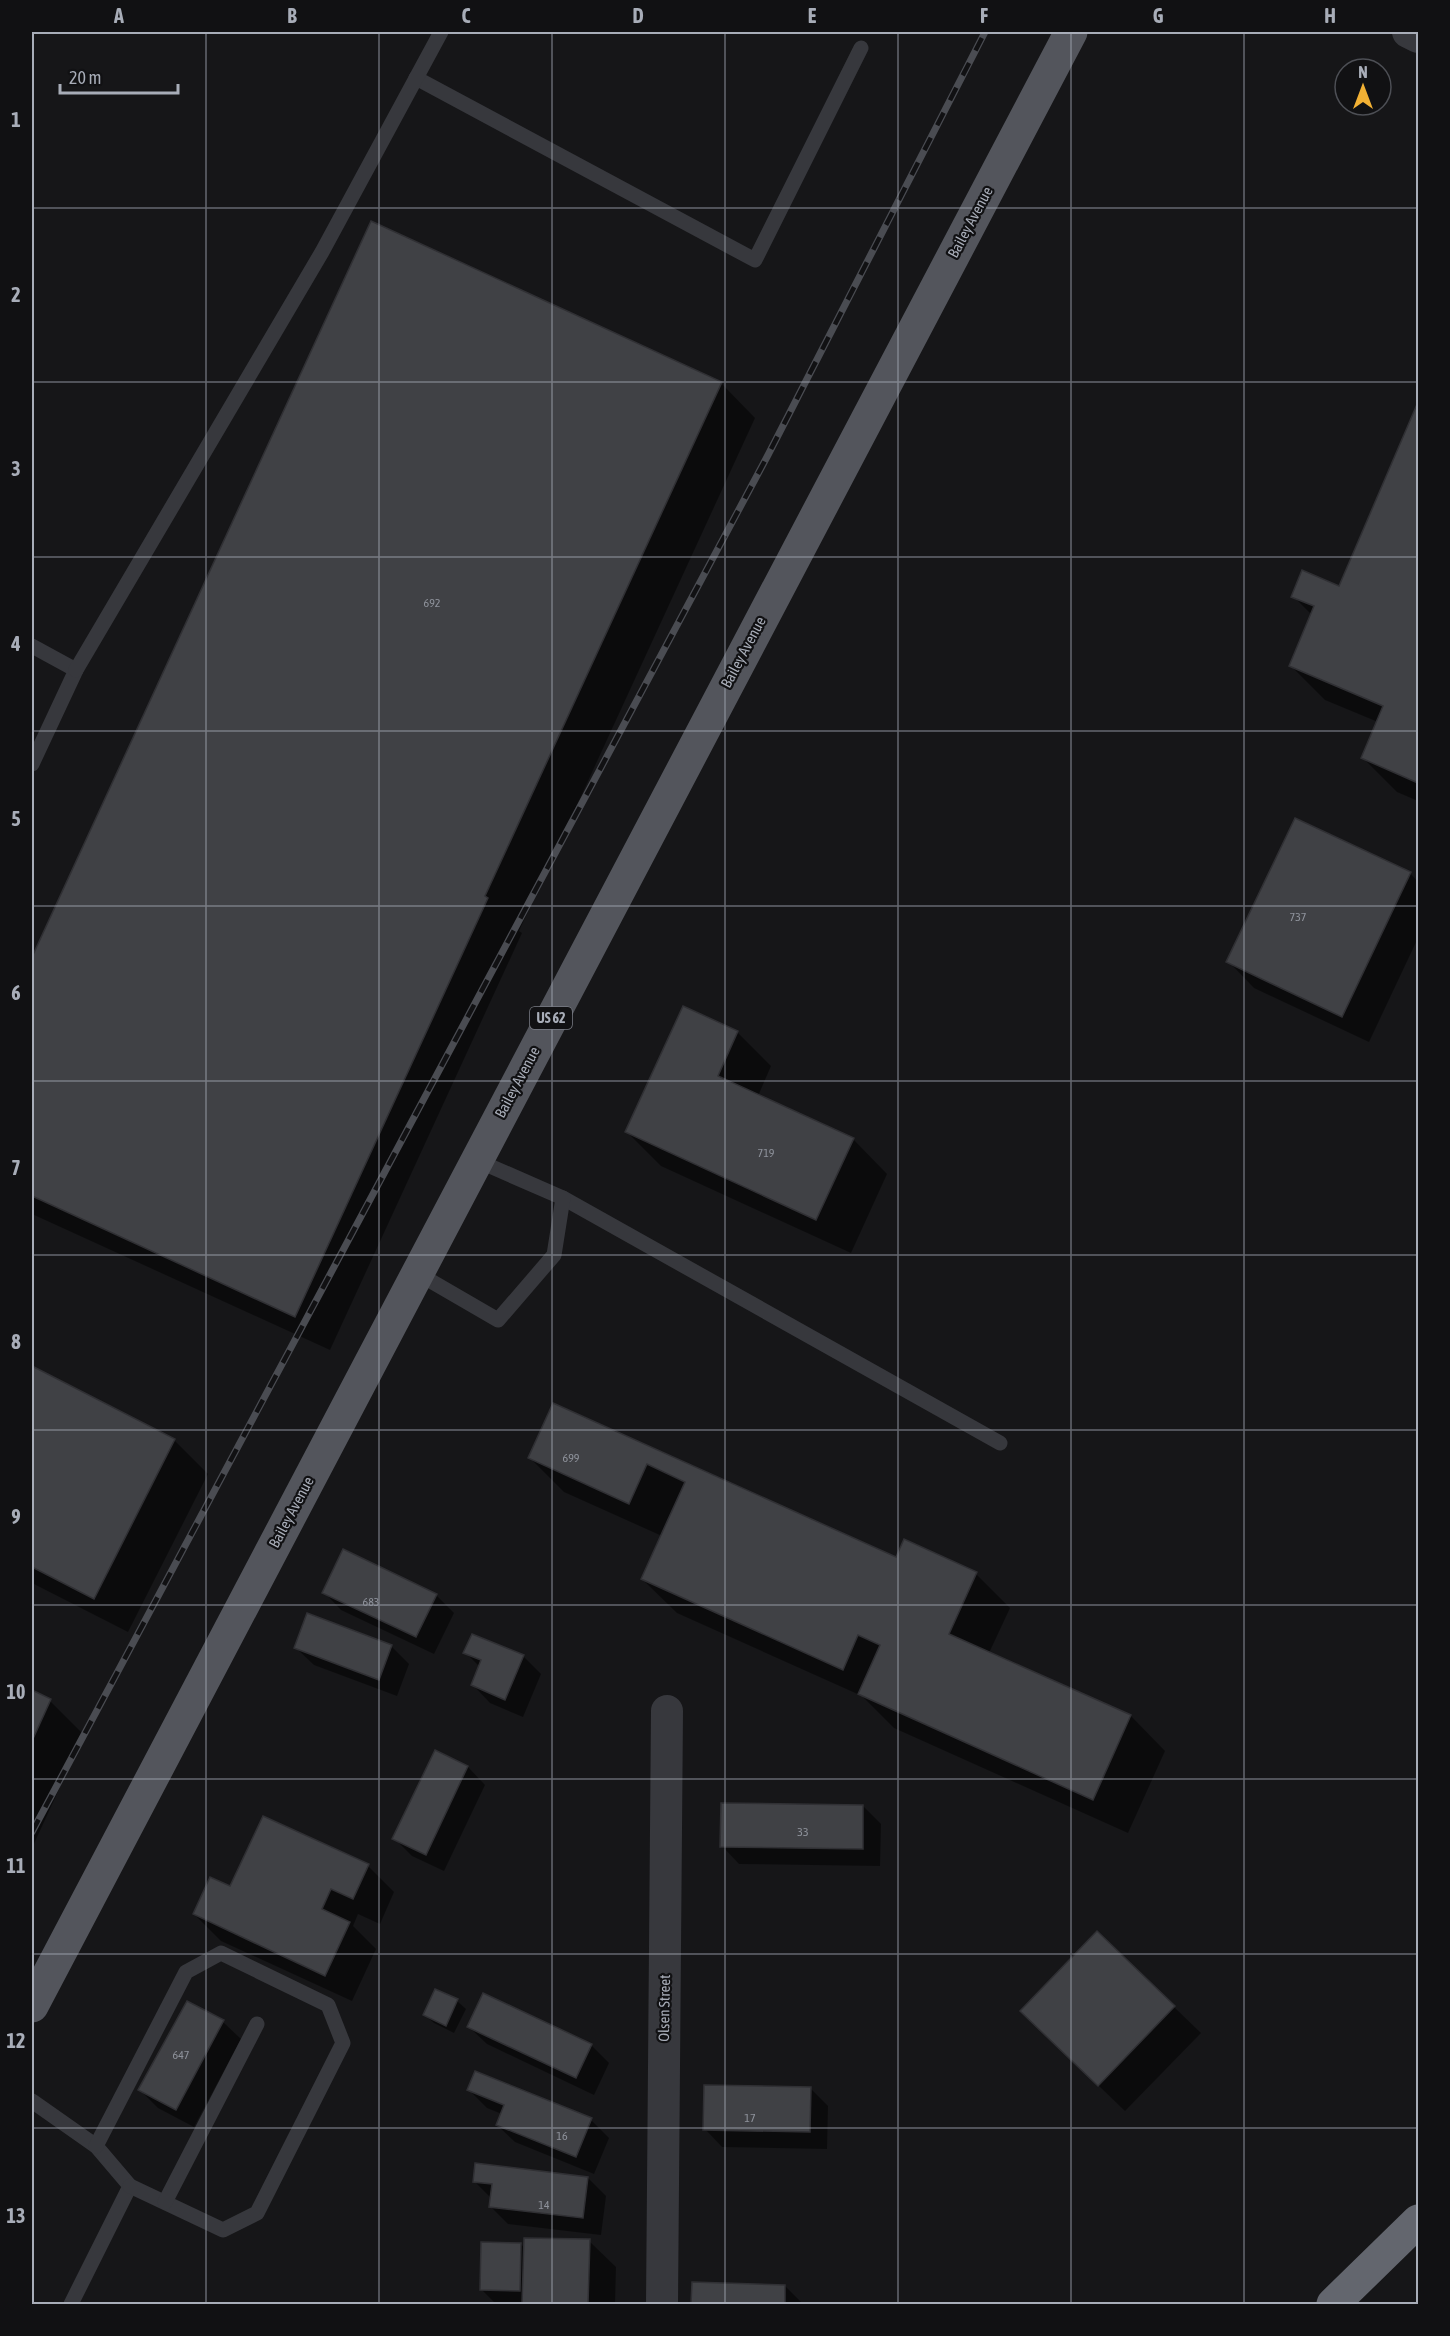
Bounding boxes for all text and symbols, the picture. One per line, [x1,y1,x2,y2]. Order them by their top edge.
text: A [113,4,124,27]
text: B [287,4,297,27]
text: C [462,4,471,27]
text: D [632,4,644,27]
text: E [808,4,817,27]
text: F [980,4,988,27]
text: G [1153,4,1164,27]
text: H [1324,4,1336,27]
scale bar [60,57,178,95]
north arrow [1333,57,1393,117]
text: N [1358,63,1368,81]
text: 20 m [69,67,101,88]
text: 1 [11,108,21,131]
street label: Bailey Avenue [944,184,996,260]
text: 2 [11,283,21,306]
text: 3 [11,457,21,480]
house number: 692 [424,596,440,610]
street label: Bailey Avenue [717,614,769,690]
text: 4 [10,632,21,655]
text: 5 [11,807,21,830]
house number: 737 [1290,910,1307,924]
text: 6 [11,981,21,1004]
road number: US 62 [530,1007,572,1029]
street label: Bailey Avenue [491,1044,543,1120]
house number: 719 [758,1146,775,1160]
text: 7 [11,1156,21,1179]
text: 8 [11,1330,21,1353]
house number: 699 [563,1451,580,1465]
street label: Bailey Avenue [265,1474,317,1550]
text: 9 [11,1505,21,1528]
house number: 683 [363,1595,379,1609]
text: 10 [7,1680,25,1703]
house number: 33 [797,1825,809,1839]
text: 11 [7,1854,25,1877]
street label: Olsen Street [655,1974,673,2042]
text: 12 [7,2029,25,2052]
house number: 647 [173,2048,190,2062]
house number: 17 [744,2111,756,2125]
house number: 16 [556,2129,568,2143]
house number: 14 [538,2198,550,2212]
text: 13 [7,2204,25,2227]

